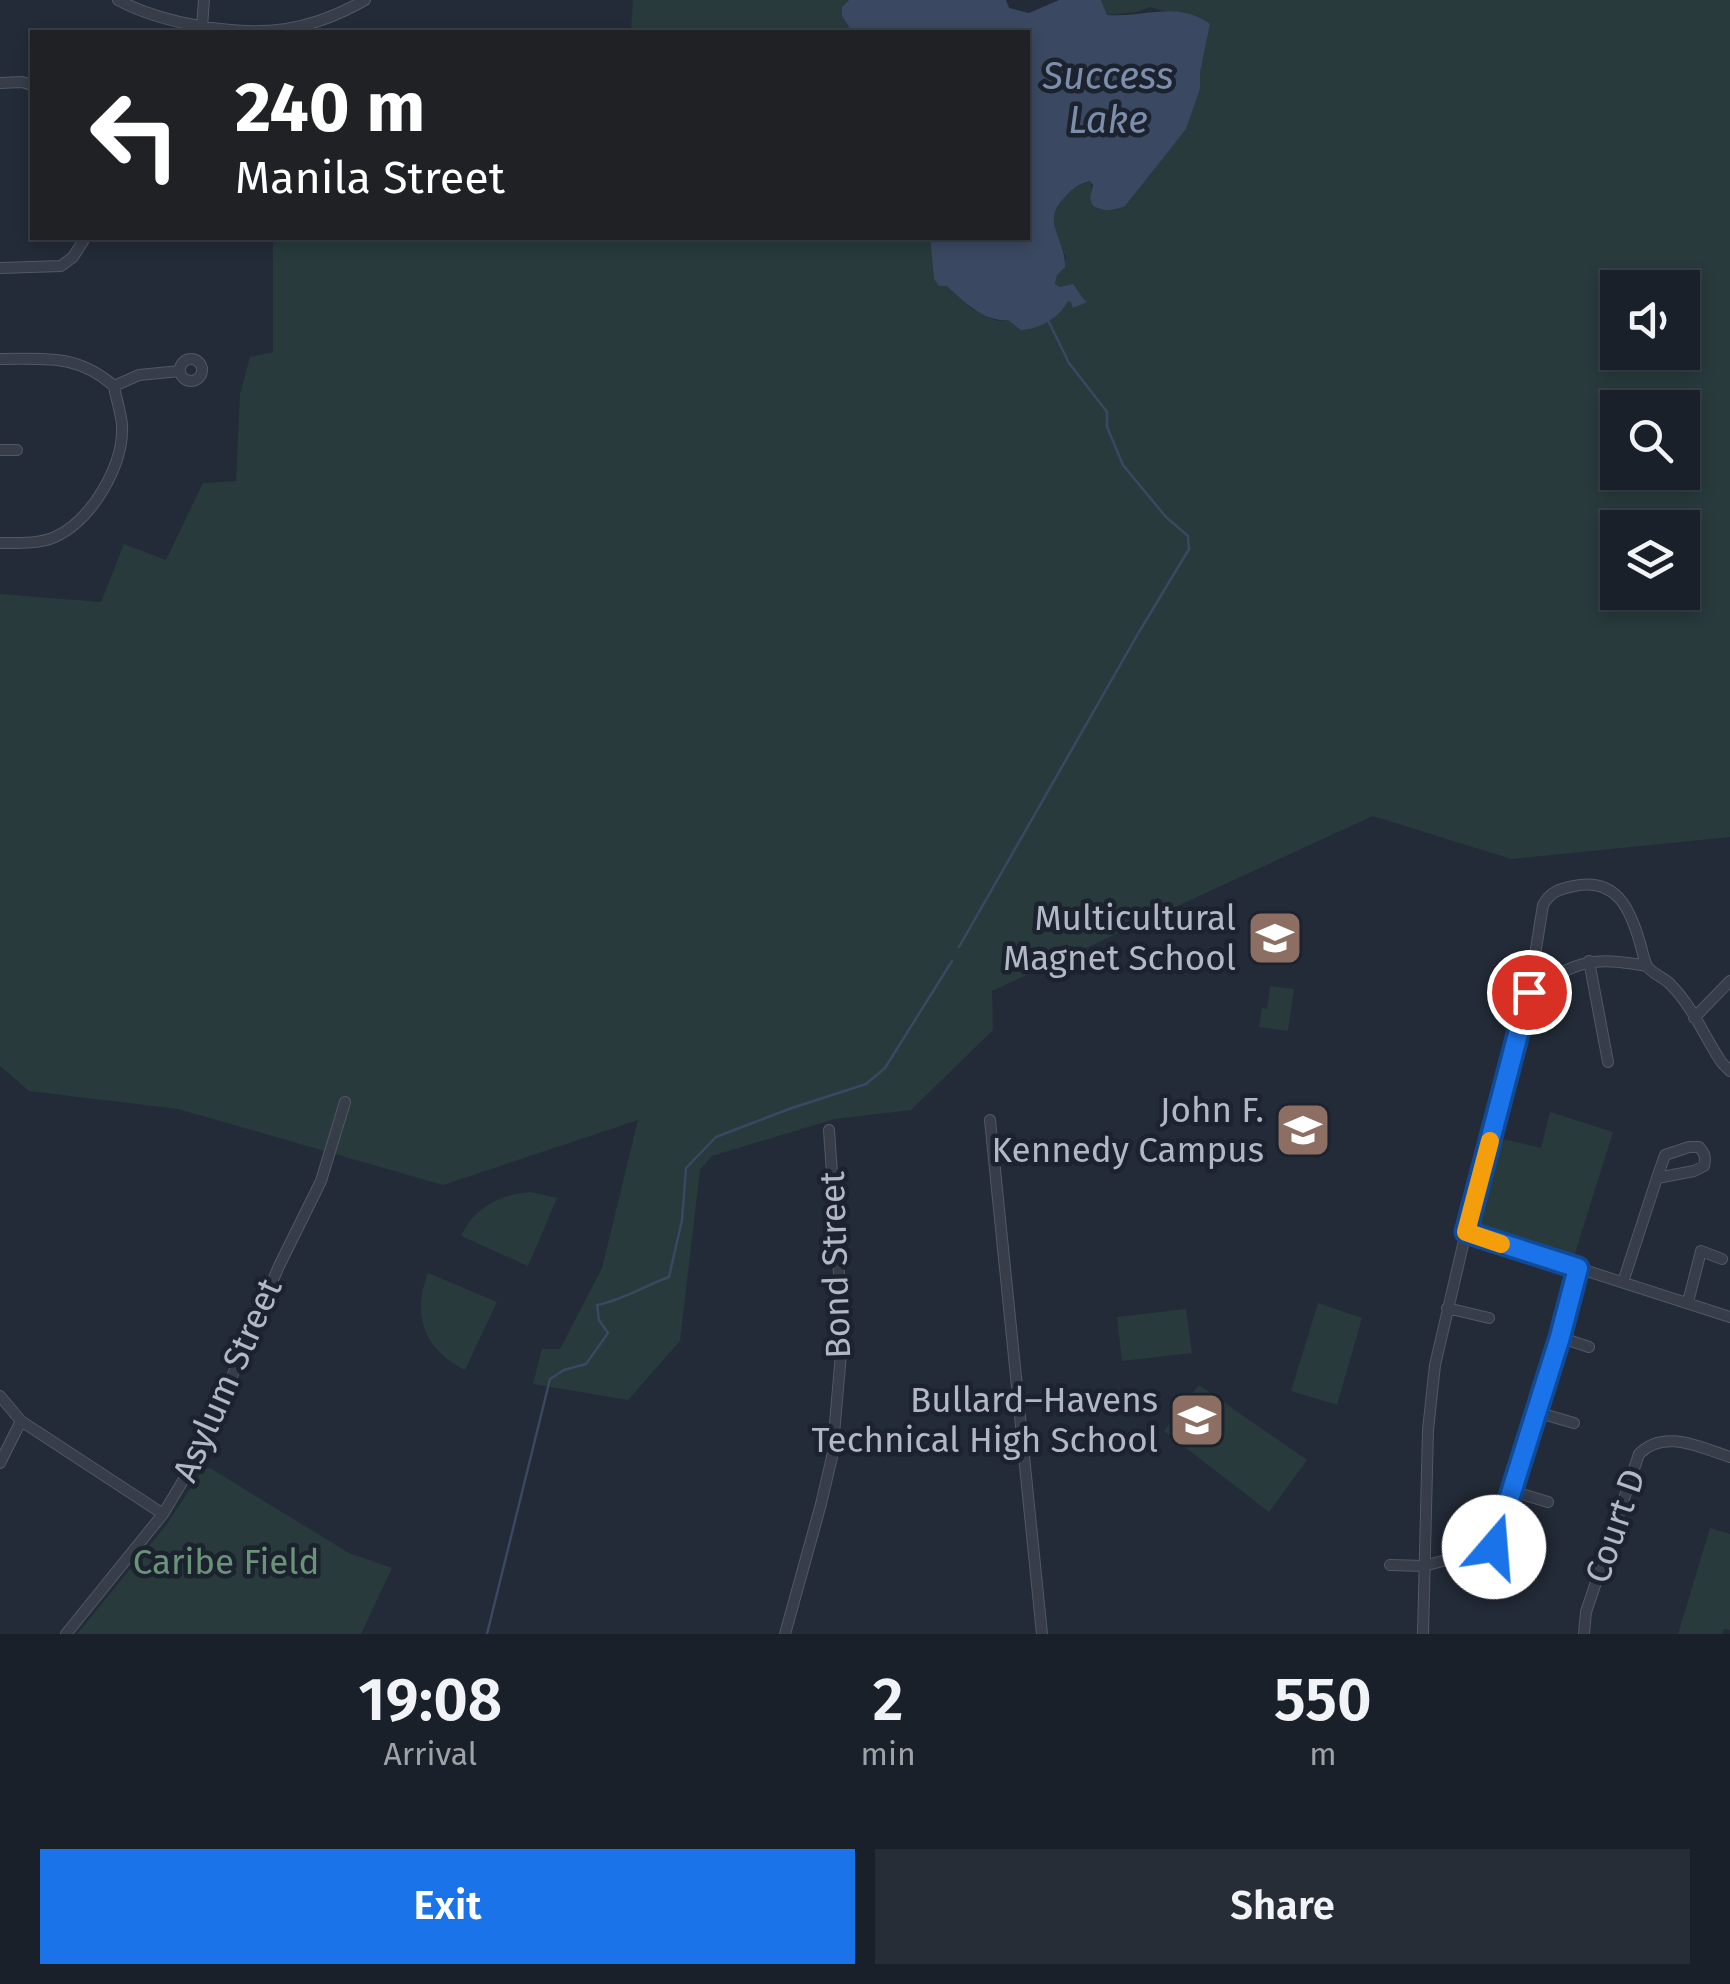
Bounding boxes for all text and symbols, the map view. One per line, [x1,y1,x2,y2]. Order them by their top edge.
water label: Success Lake [1041,53,1174,143]
text: 240 m [235,66,425,150]
icon: left [70,70,200,200]
text: Manila Street [235,151,505,205]
map controls [1600,270,1700,610]
button: sound [1600,270,1700,370]
button: search [1600,390,1700,490]
button: layers [1600,510,1700,610]
place label: Multicultural Magnet School [1003,897,1236,979]
school or university icon: Multicultural Magnet School [1245,908,1305,968]
pin [1487,950,1572,1035]
icon: arrive [1502,965,1557,1020]
place label: John F. Kennedy Campus [991,1089,1264,1171]
school or university icon: John F. Kennedy Campus [1273,1100,1333,1160]
street label: Bond Street [811,1170,859,1359]
street label: Asylum Street [164,1272,291,1488]
place label: Bullard–Havens Technical High School [811,1379,1158,1461]
school or university icon: Bullard–Havens Technical High School [1167,1390,1227,1450]
street label: Court D [1576,1464,1654,1588]
position arrow [1442,1495,1546,1599]
park label: Caribe Field [133,1541,319,1583]
text: 19:08 [358,1664,502,1736]
text: 2 [873,1664,904,1736]
text: 550 [1274,1664,1372,1736]
text: Arrival [383,1735,477,1773]
text: min [861,1735,916,1773]
text: m [1309,1735,1337,1773]
button: Exit [40,1849,855,1964]
button: Share [875,1849,1690,1964]

